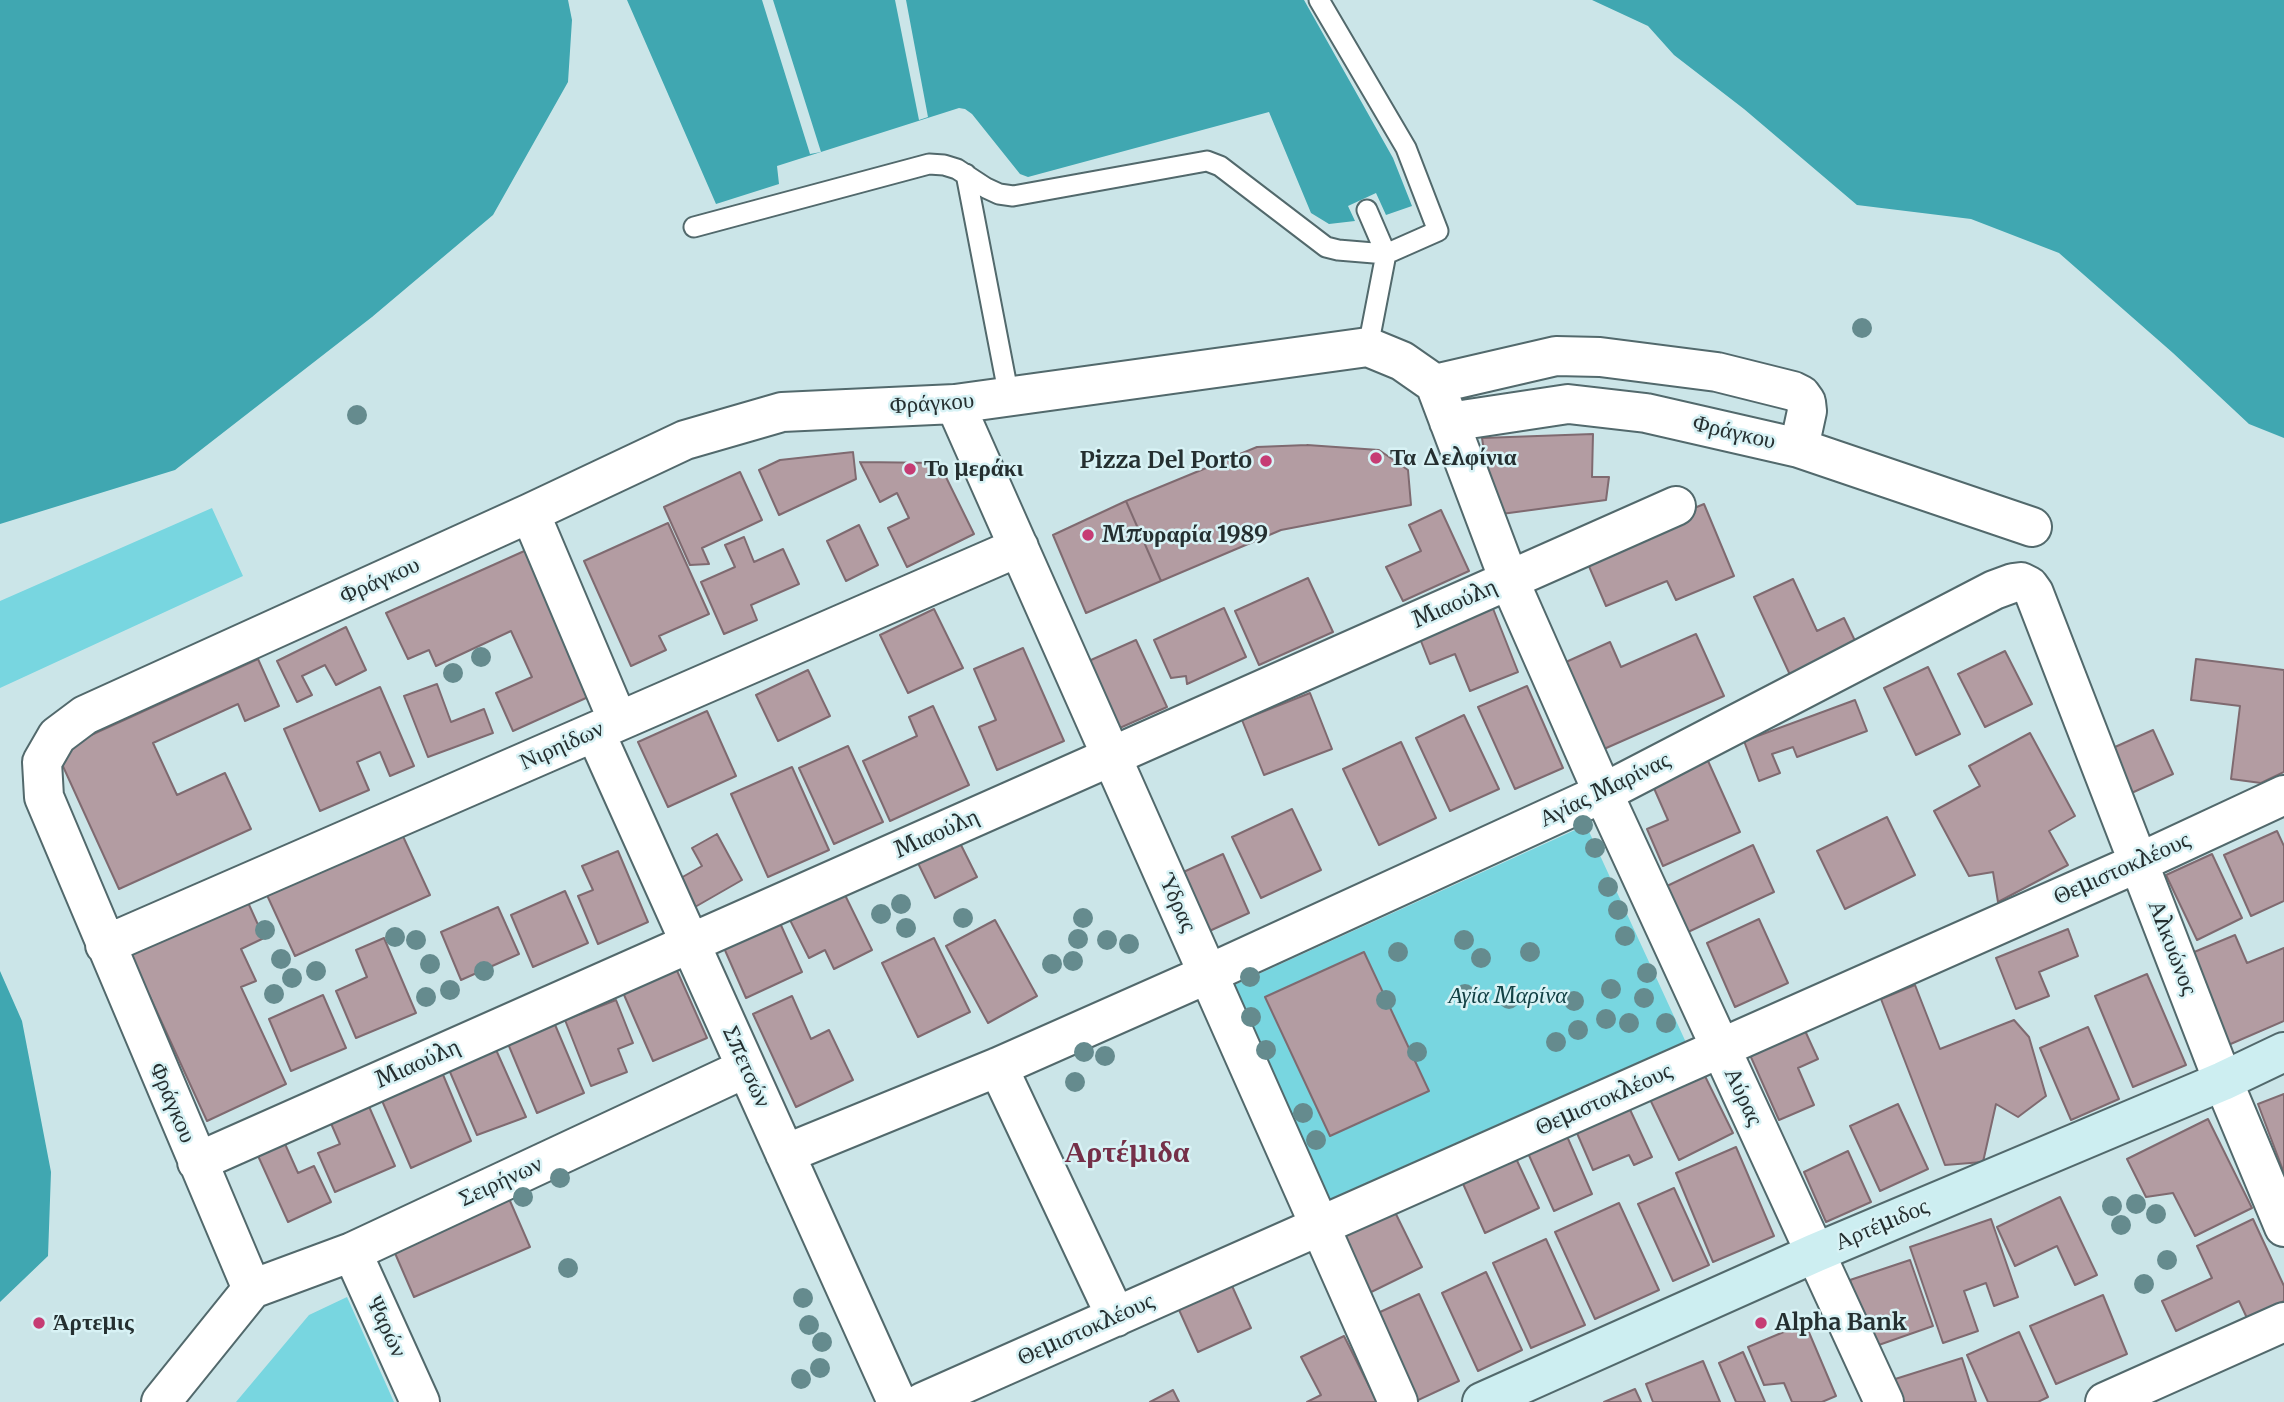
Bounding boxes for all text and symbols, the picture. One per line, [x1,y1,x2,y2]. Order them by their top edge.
street label: Φράγκου [889,387,975,421]
street label: Φράγκου [1690,410,1778,456]
place label: Τα Δελφίνια [1390,444,1517,472]
place label: Pizza Del Porto [1080,447,1252,475]
marker: Τα Δελφίνια [1368,450,1384,466]
marker: Pizza Del Porto [1258,453,1274,469]
place label: Το μεράκι [924,455,1024,483]
marker: Το μεράκι [902,461,918,477]
place label: Μπυραρία 1989 [1102,521,1268,549]
marker: Μπυραρία 1989 [1080,527,1096,543]
street label: Φράγκου [336,551,424,611]
street label: Μιαούλη [1409,573,1501,635]
street label: Νιρηίδων [516,715,608,777]
street label: Αγίας Μαρίνας [1535,746,1675,834]
street label: Μιαούλη [891,803,983,865]
street label: Θεμιστοκλέους [2049,827,2195,911]
street label: Ύδρας [1152,870,1202,936]
street label: Αλκυώνος [2141,897,2203,999]
park label: Αγία Μαρίνα [1449,982,1567,1010]
street label: Σπετσών [716,1022,776,1112]
street label: Μιαούλη [372,1033,464,1095]
street label: Θεμιστοκλέους [1531,1058,1677,1142]
street label: Φράγκου [143,1059,201,1147]
street label: Αύρας [1718,1064,1768,1130]
district label: Αρτέμιδα [1065,1136,1189,1172]
street label: Σειρήνων [455,1151,547,1213]
street label: Αρτέμιδος [1831,1193,1933,1257]
street label: Θεμιστοκλέους [1013,1288,1159,1372]
street label: Ψαρών [360,1292,412,1362]
place label: Άρτεμις [53,1309,134,1337]
place label: Alpha Bank [1775,1309,1907,1337]
marker: Άρτεμις [31,1315,47,1331]
marker: Alpha Bank [1753,1315,1769,1331]

